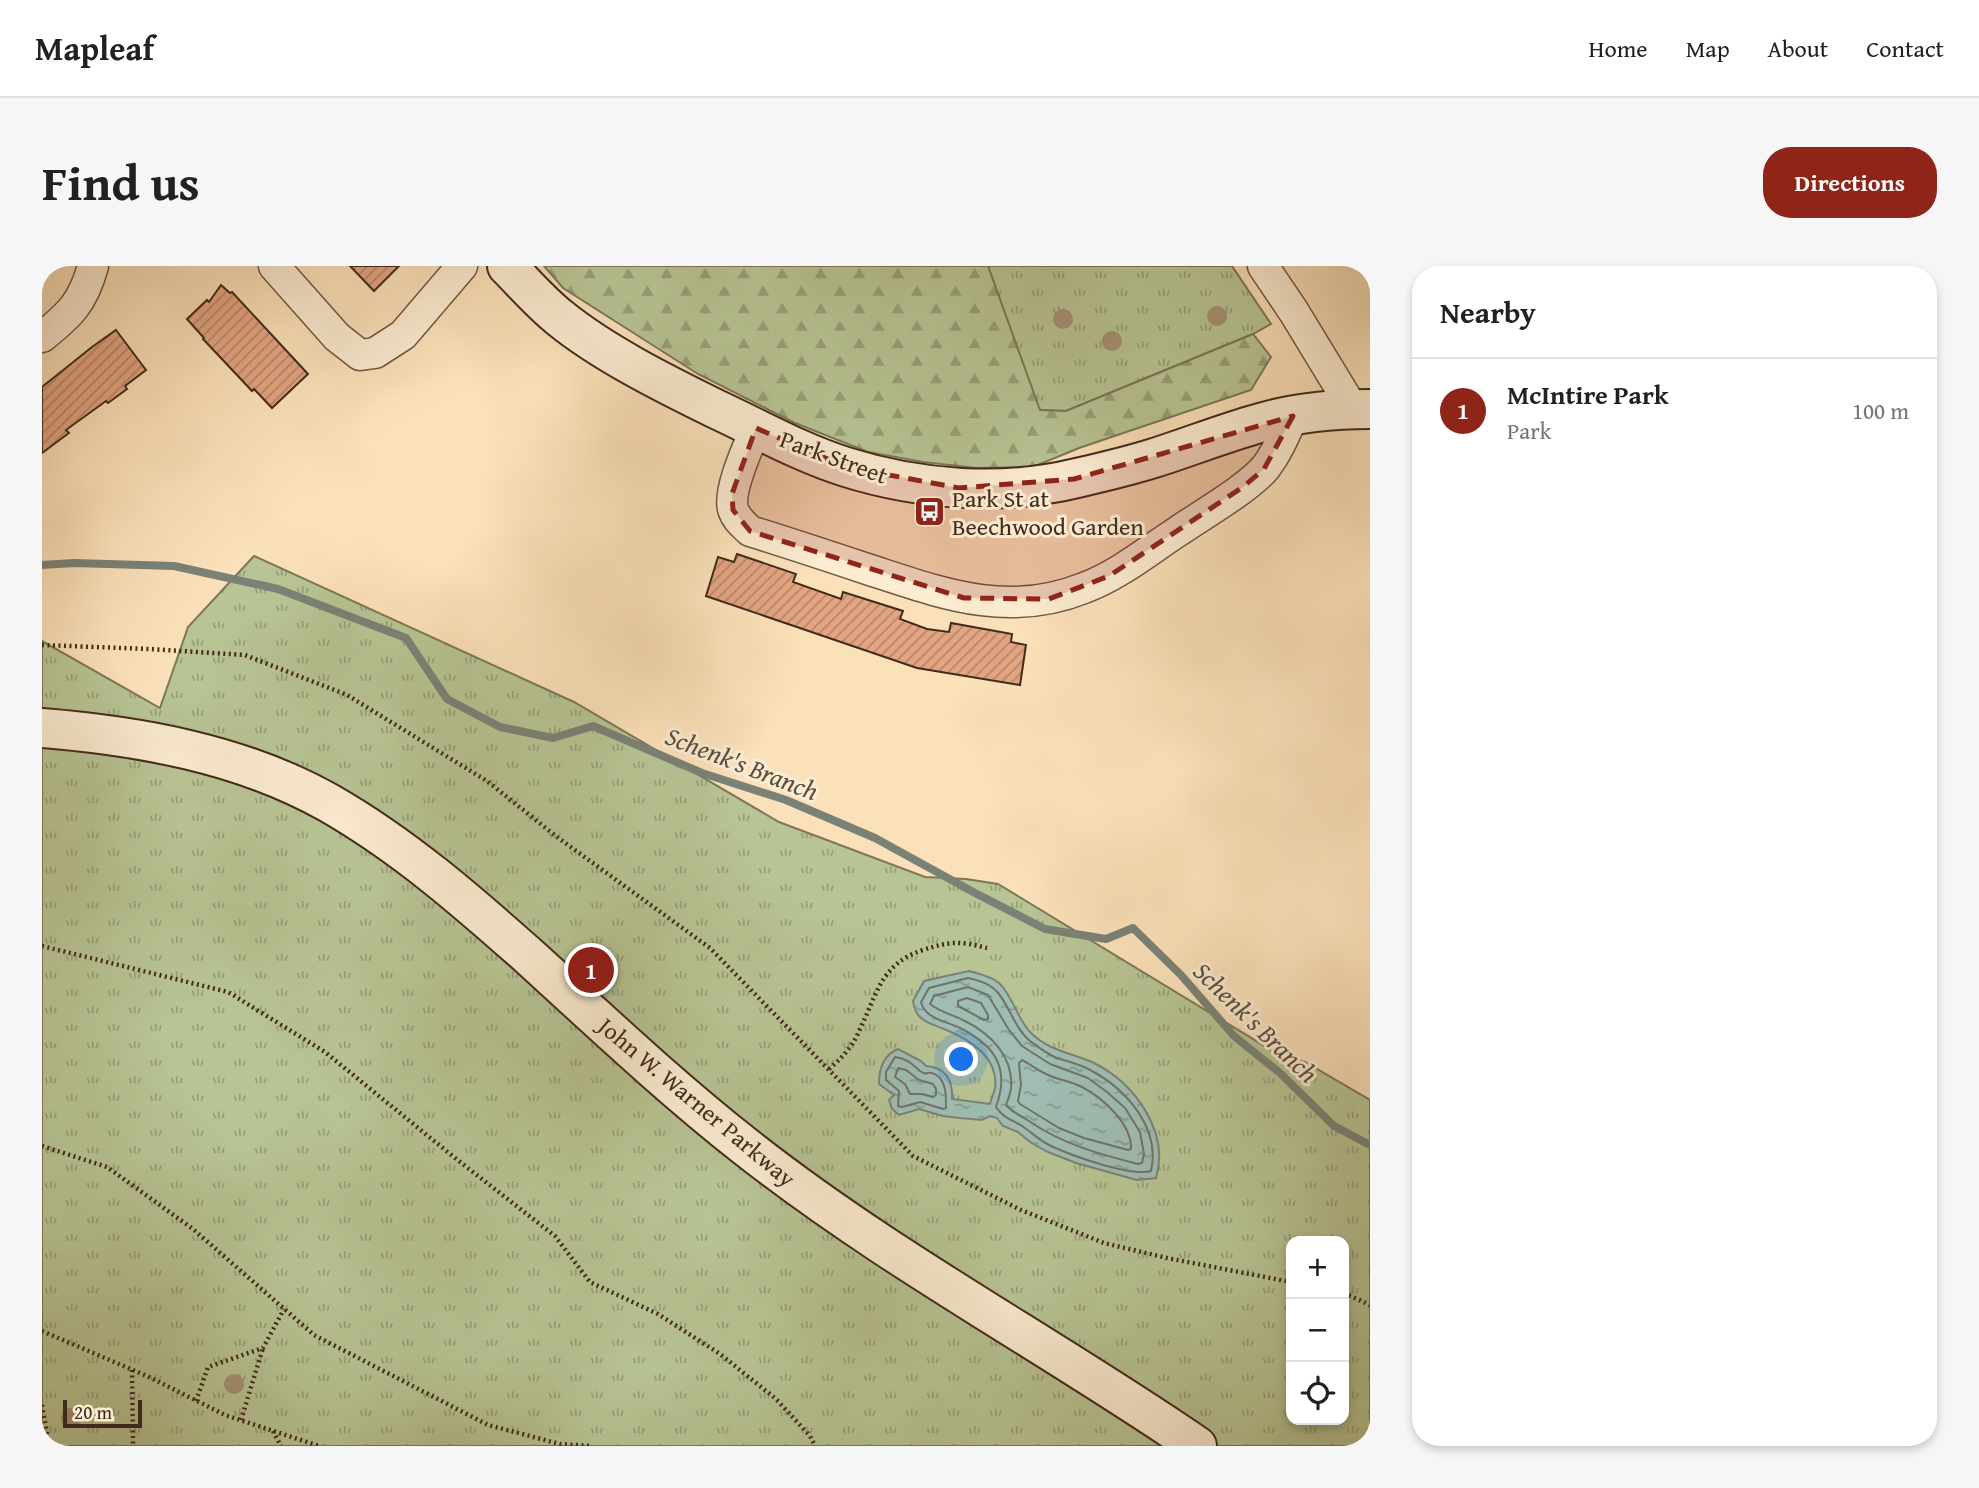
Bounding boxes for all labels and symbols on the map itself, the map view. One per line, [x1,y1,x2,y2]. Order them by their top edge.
street label: Park Street [775,421,893,493]
place label: Park St at Beechwood Garden [952,481,1144,544]
bus stop icon: Park St at Beechwood Garden [912,495,946,529]
water label: Schenk's Branch [660,716,824,810]
pin: 1 [568,944,614,996]
water label: Schenk's Branch [1185,952,1327,1092]
street label: John W. Warner Parkway [588,1007,803,1195]
your location [944,1042,978,1076]
scale bar [63,1397,142,1429]

